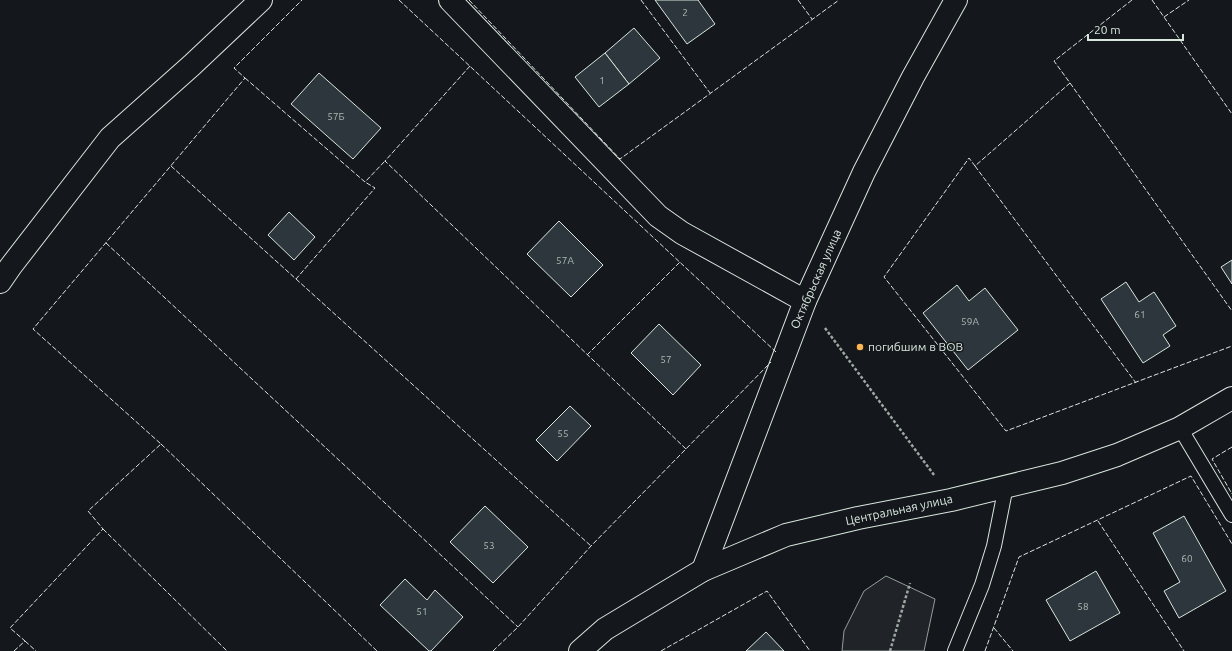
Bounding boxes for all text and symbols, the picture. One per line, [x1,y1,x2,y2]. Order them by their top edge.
house number: 2 [682,7,688,18]
scale bar [1088,16,1183,42]
text: 20 m [1094,23,1121,36]
house number: 1 [599,75,605,86]
house number: 57Б [327,111,345,122]
street label: Октябрьская улица [788,227,843,331]
house number: 57А [556,255,574,266]
house number: 61 [1134,309,1146,320]
house number: 59А [961,316,979,327]
place label: погибшим в ВОВ [868,340,963,353]
marker: погибшим в ВОВ [855,342,865,352]
house number: 57 [660,354,672,365]
house number: 55 [557,428,569,439]
street label: Центральная улица [844,492,954,527]
house number: 53 [483,540,495,551]
house number: 60 [1181,553,1193,564]
house number: 58 [1077,601,1089,612]
house number: 51 [416,606,428,617]

